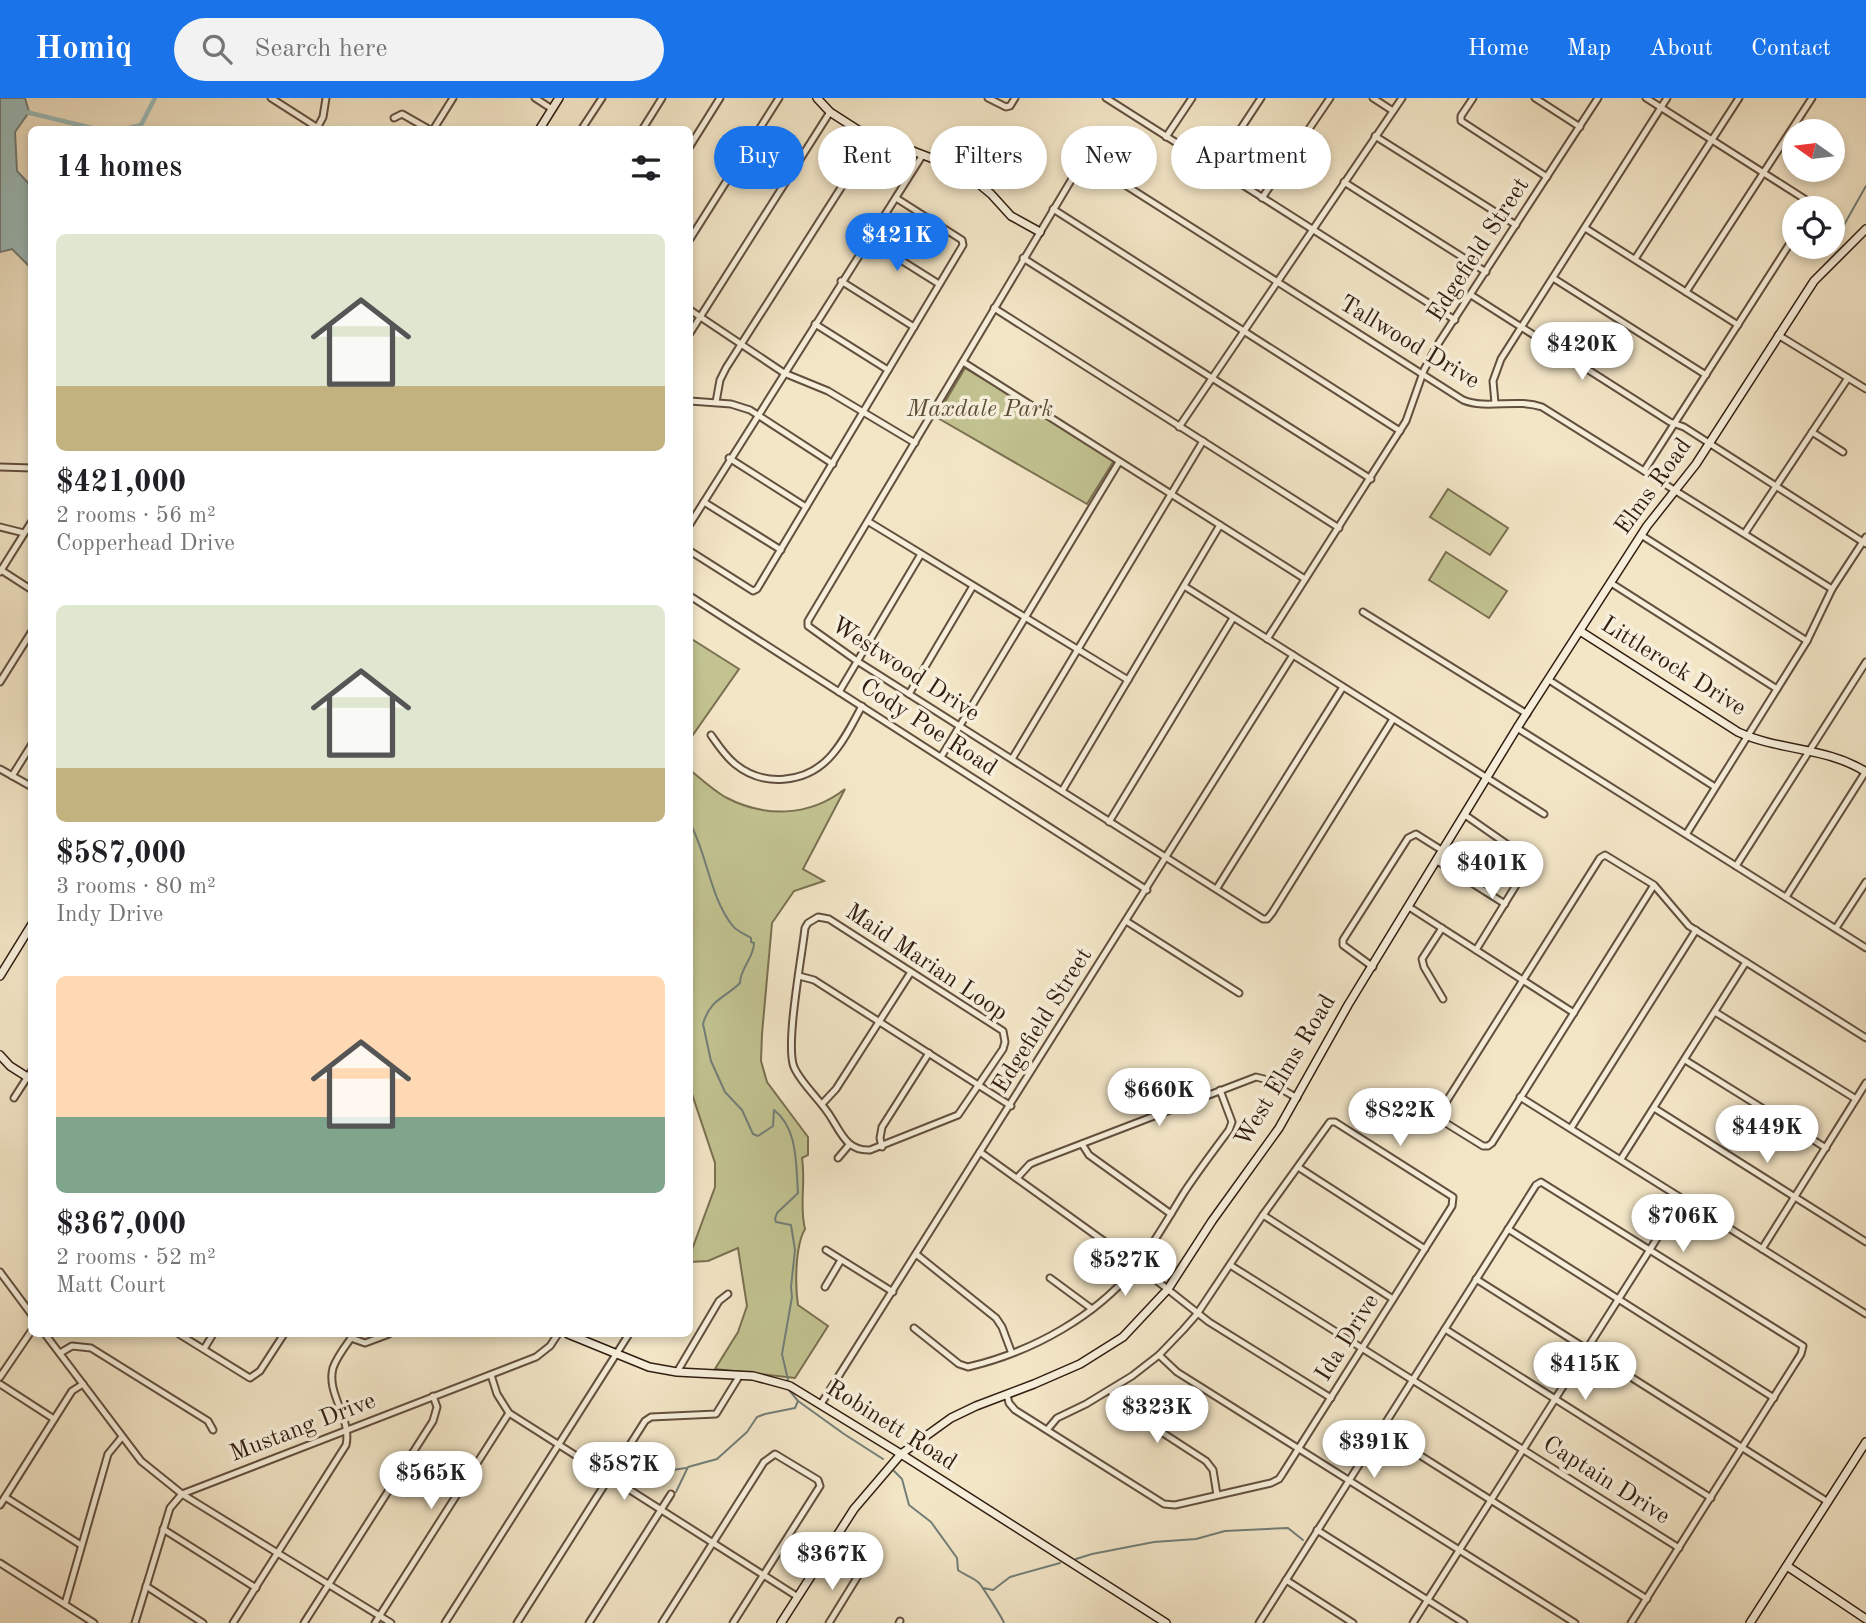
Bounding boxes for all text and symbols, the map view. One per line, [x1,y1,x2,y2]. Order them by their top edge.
search box [174,18,664,81]
icon: search [198,30,236,68]
text: Homiq [35,33,132,66]
text: Search here [254,36,387,62]
text: Home [1468,37,1529,61]
text: Map [1567,37,1611,61]
text: About [1649,37,1713,61]
text: Contact [1751,37,1831,61]
north arrow [1782,119,1844,182]
map controls [1782,119,1845,259]
chip: Buy [714,126,804,189]
chip: Rent [818,126,916,189]
chip: Filters [930,126,1047,189]
chip: New [1061,126,1157,189]
chip: Apartment [1171,126,1331,189]
icon: filters [627,149,665,187]
text: 14 homes [56,153,182,183]
street label: Edgefield Street [1424,174,1534,326]
button: locate [1782,196,1845,259]
pin: $421K [848,214,946,273]
text: $421K [861,224,933,247]
icon: home [298,279,424,405]
street label: Tallwood Drive [1335,292,1483,394]
pin: $420K [1533,322,1631,382]
text: $420K [1546,333,1618,356]
park label: Maxdale Park [906,398,1053,422]
street label: Elms Road [1611,434,1697,540]
text: $421,000 [56,468,186,498]
text: 2 rooms · 56 m² [56,504,216,527]
text: Copperhead Drive [56,532,235,555]
street label: Westwood Drive [827,613,983,727]
street label: Littlerock Drive [1596,613,1750,721]
icon: home [298,650,424,776]
street label: Cody Poe Road [855,675,1001,781]
text: $587,000 [56,839,186,869]
pin: $401K [1443,842,1541,901]
text: $401K [1456,852,1528,875]
text: 3 rooms · 80 m² [56,875,216,898]
street label: Maid Marian Loop [841,900,1011,1026]
text: Indy Drive [56,903,163,926]
street label: Edgefield Street [989,944,1097,1098]
street label: West Elms Road [1231,991,1341,1151]
icon: home [298,1021,424,1147]
pin: $660K [1110,1068,1208,1128]
text: $660K [1123,1079,1195,1102]
pin: $822K [1351,1088,1449,1148]
text: $822K [1364,1099,1436,1122]
pin: $449K [1718,1105,1816,1165]
text: $449K [1731,1116,1803,1139]
pin: $706K [1634,1194,1732,1254]
text: $706K [1647,1205,1719,1228]
text: $367,000 [56,1210,186,1240]
pin: $527K [1076,1238,1174,1298]
text: 2 rooms · 52 m² [56,1246,216,1269]
text: $527K [1089,1249,1161,1272]
text: Matt Court [56,1274,166,1297]
street label: Ida Drive [1312,1290,1384,1386]
pin: $415K [1536,1342,1634,1402]
text: $415K [1549,1353,1621,1376]
street label: Robinett Road [822,1376,960,1476]
pin: $323K [1108,1386,1206,1445]
street label: Mustang Drive [227,1389,379,1467]
text: $323K [1121,1396,1193,1419]
pin: $391K [1325,1420,1423,1480]
text: $391K [1338,1431,1410,1454]
street label: Captain Drive [1538,1433,1674,1529]
pin: $587K [575,1442,673,1502]
pin: $565K [382,1452,480,1511]
text: $587K [588,1453,660,1476]
text: $565K [395,1462,467,1485]
pin: $367K [783,1532,881,1592]
text: $367K [796,1543,868,1566]

